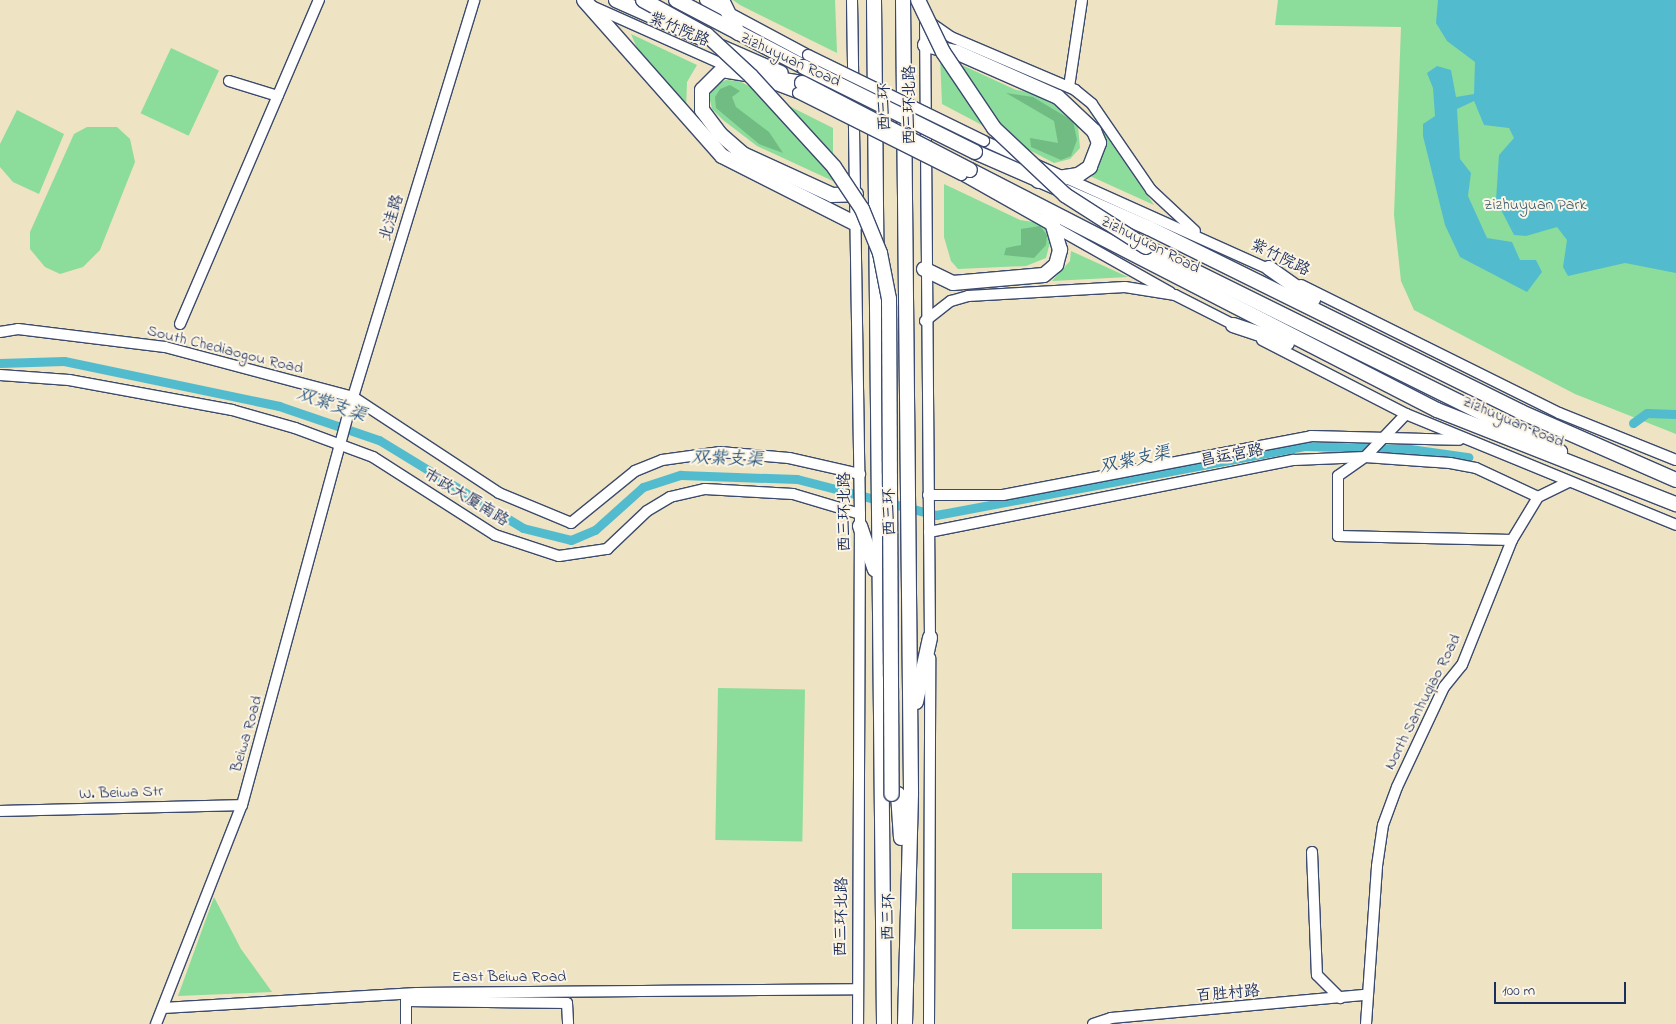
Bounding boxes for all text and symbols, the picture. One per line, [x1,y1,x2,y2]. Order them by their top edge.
street label: 紫竹院路 [646,9,712,51]
street label: Zizhuyuan Road [737,28,843,92]
street label: 西三环北路 [900,65,920,145]
street label: 西三环 [875,83,895,131]
street label: 北洼路 [376,192,408,244]
park label: Zizhuyuan Park [1484,195,1586,215]
street label: Zizhuyuan Road [1097,212,1203,278]
street label: 紫竹院路 [1247,235,1313,281]
street label: South Chediaogou Road [145,321,305,379]
water label: 双紫支渠 [293,384,369,428]
street label: Zizhuyuan Road [1459,392,1567,452]
street label: 昌运宫路 [1199,440,1265,472]
water label: 双紫支渠 [1098,443,1172,479]
water label: 双紫支渠 [691,448,763,472]
street label: 市政大厦南路 [420,465,512,531]
street label: 西三环北路 [835,472,855,552]
street label: 西三环 [880,488,900,536]
street label: North Sanhuqiao Road [1380,631,1466,773]
street label: Beiwa Road [227,694,267,774]
street label: W. Beiwa Str [79,782,163,804]
street label: 西三环北路 [832,877,852,957]
street label: 西三环 [879,893,899,941]
street label: East Beiwa Road [452,967,566,987]
scale bar [1496,972,1628,1004]
text: 100 m [1502,980,1535,1002]
street label: 百胜村路 [1195,982,1261,1006]

